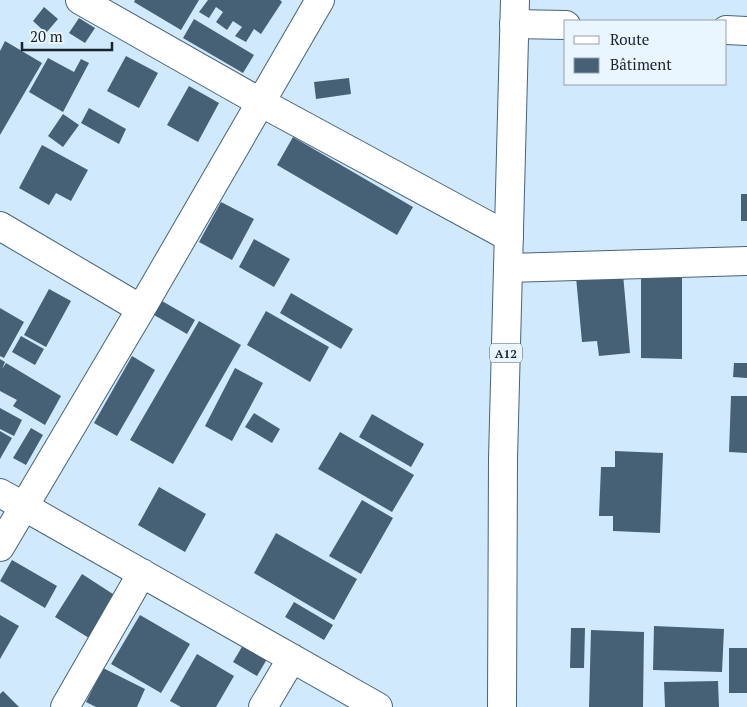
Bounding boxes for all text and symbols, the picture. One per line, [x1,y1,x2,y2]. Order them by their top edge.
scale bar [22,20,112,52]
legend [564,20,727,85]
text: 20 m [30,26,63,46]
text: Route [610,29,649,49]
text: Bâtiment [610,54,672,74]
road number: A12 [490,343,522,362]

